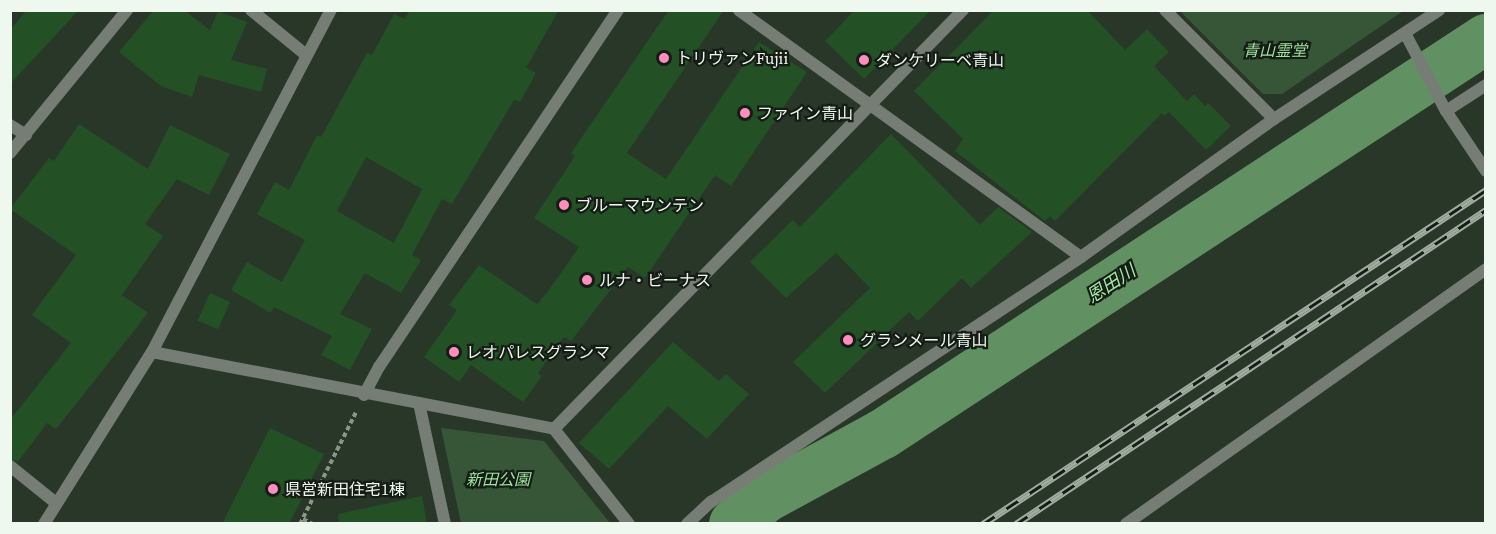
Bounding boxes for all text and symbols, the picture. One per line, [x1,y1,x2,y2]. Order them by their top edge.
park label: 青山霊堂 [1243,40,1307,60]
place label: トリヴァンFujii [676,48,788,68]
place label: ダンケリーベ青山 [876,50,1004,70]
marker: トリヴァンFujii [657,51,671,65]
marker: ダンケリーベ青山 [857,53,871,67]
place label: ファイン青山 [757,103,853,123]
marker: ファイン青山 [738,106,752,120]
place label: ブルーマウンテン [576,195,704,215]
marker: ブルーマウンテン [557,198,571,212]
water label: 恩田川 [1082,260,1140,308]
place label: ルナ・ビーナス [599,270,711,290]
marker: ルナ・ビーナス [580,273,594,287]
place label: グランメール青山 [860,330,988,350]
marker: グランメール青山 [841,333,855,347]
place label: レオパレスグランマ [466,342,610,362]
marker: レオパレスグランマ [447,345,461,359]
park label: 新田公園 [466,469,530,489]
place label: 県営新田住宅1棟 [285,479,405,499]
marker: 県営新田住宅1棟 [266,482,280,496]

